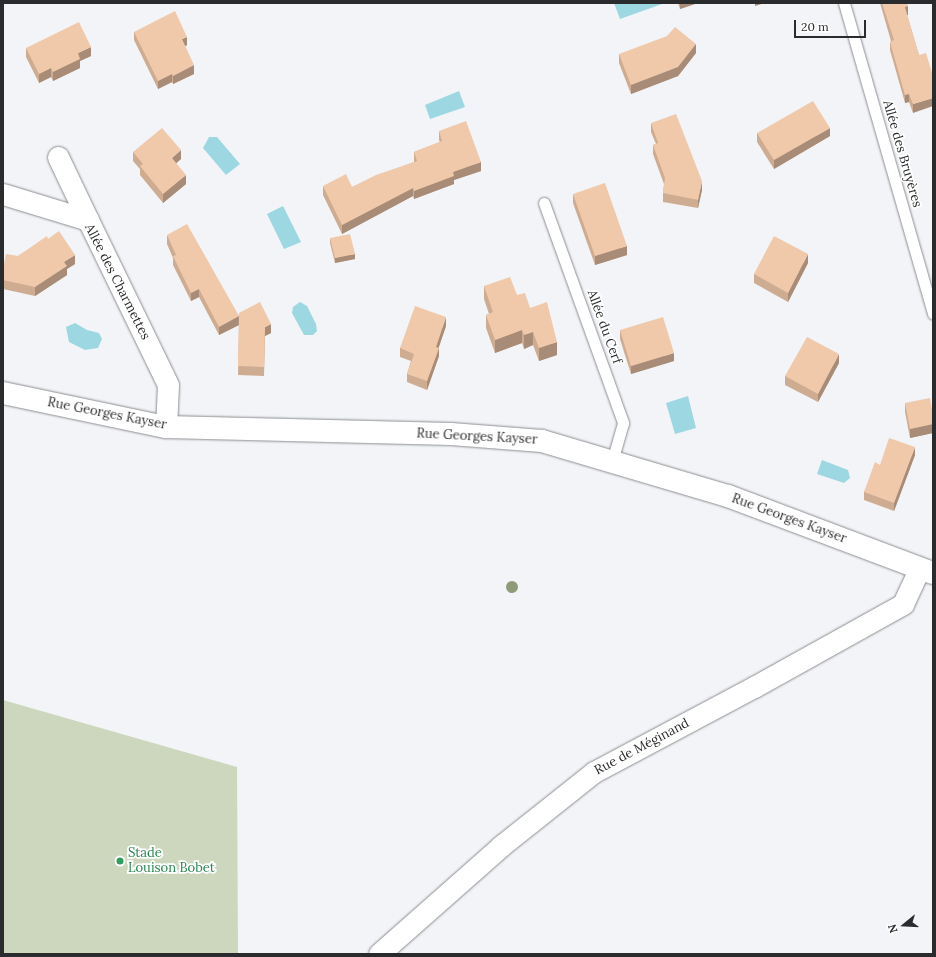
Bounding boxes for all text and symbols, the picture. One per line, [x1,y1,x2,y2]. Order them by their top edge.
scale bar [796,12,868,38]
text: 20 m [801,19,829,34]
street label: Allée des Bruyères [879,99,925,209]
street label: Allée des Charmettes [81,221,153,343]
street label: Allée du Cerf [583,288,625,366]
street label: Rue Georges Kayser [46,395,168,433]
street label: Rue Georges Kayser [416,426,538,448]
street label: Rue Georges Kayser [729,491,849,547]
street label: Rue de Méginand [592,715,692,779]
place label: Stade Louison Bobet [128,846,215,877]
marker: Stade Louison Bobet [115,856,125,866]
north arrow [884,905,924,945]
text: N [885,923,901,935]

